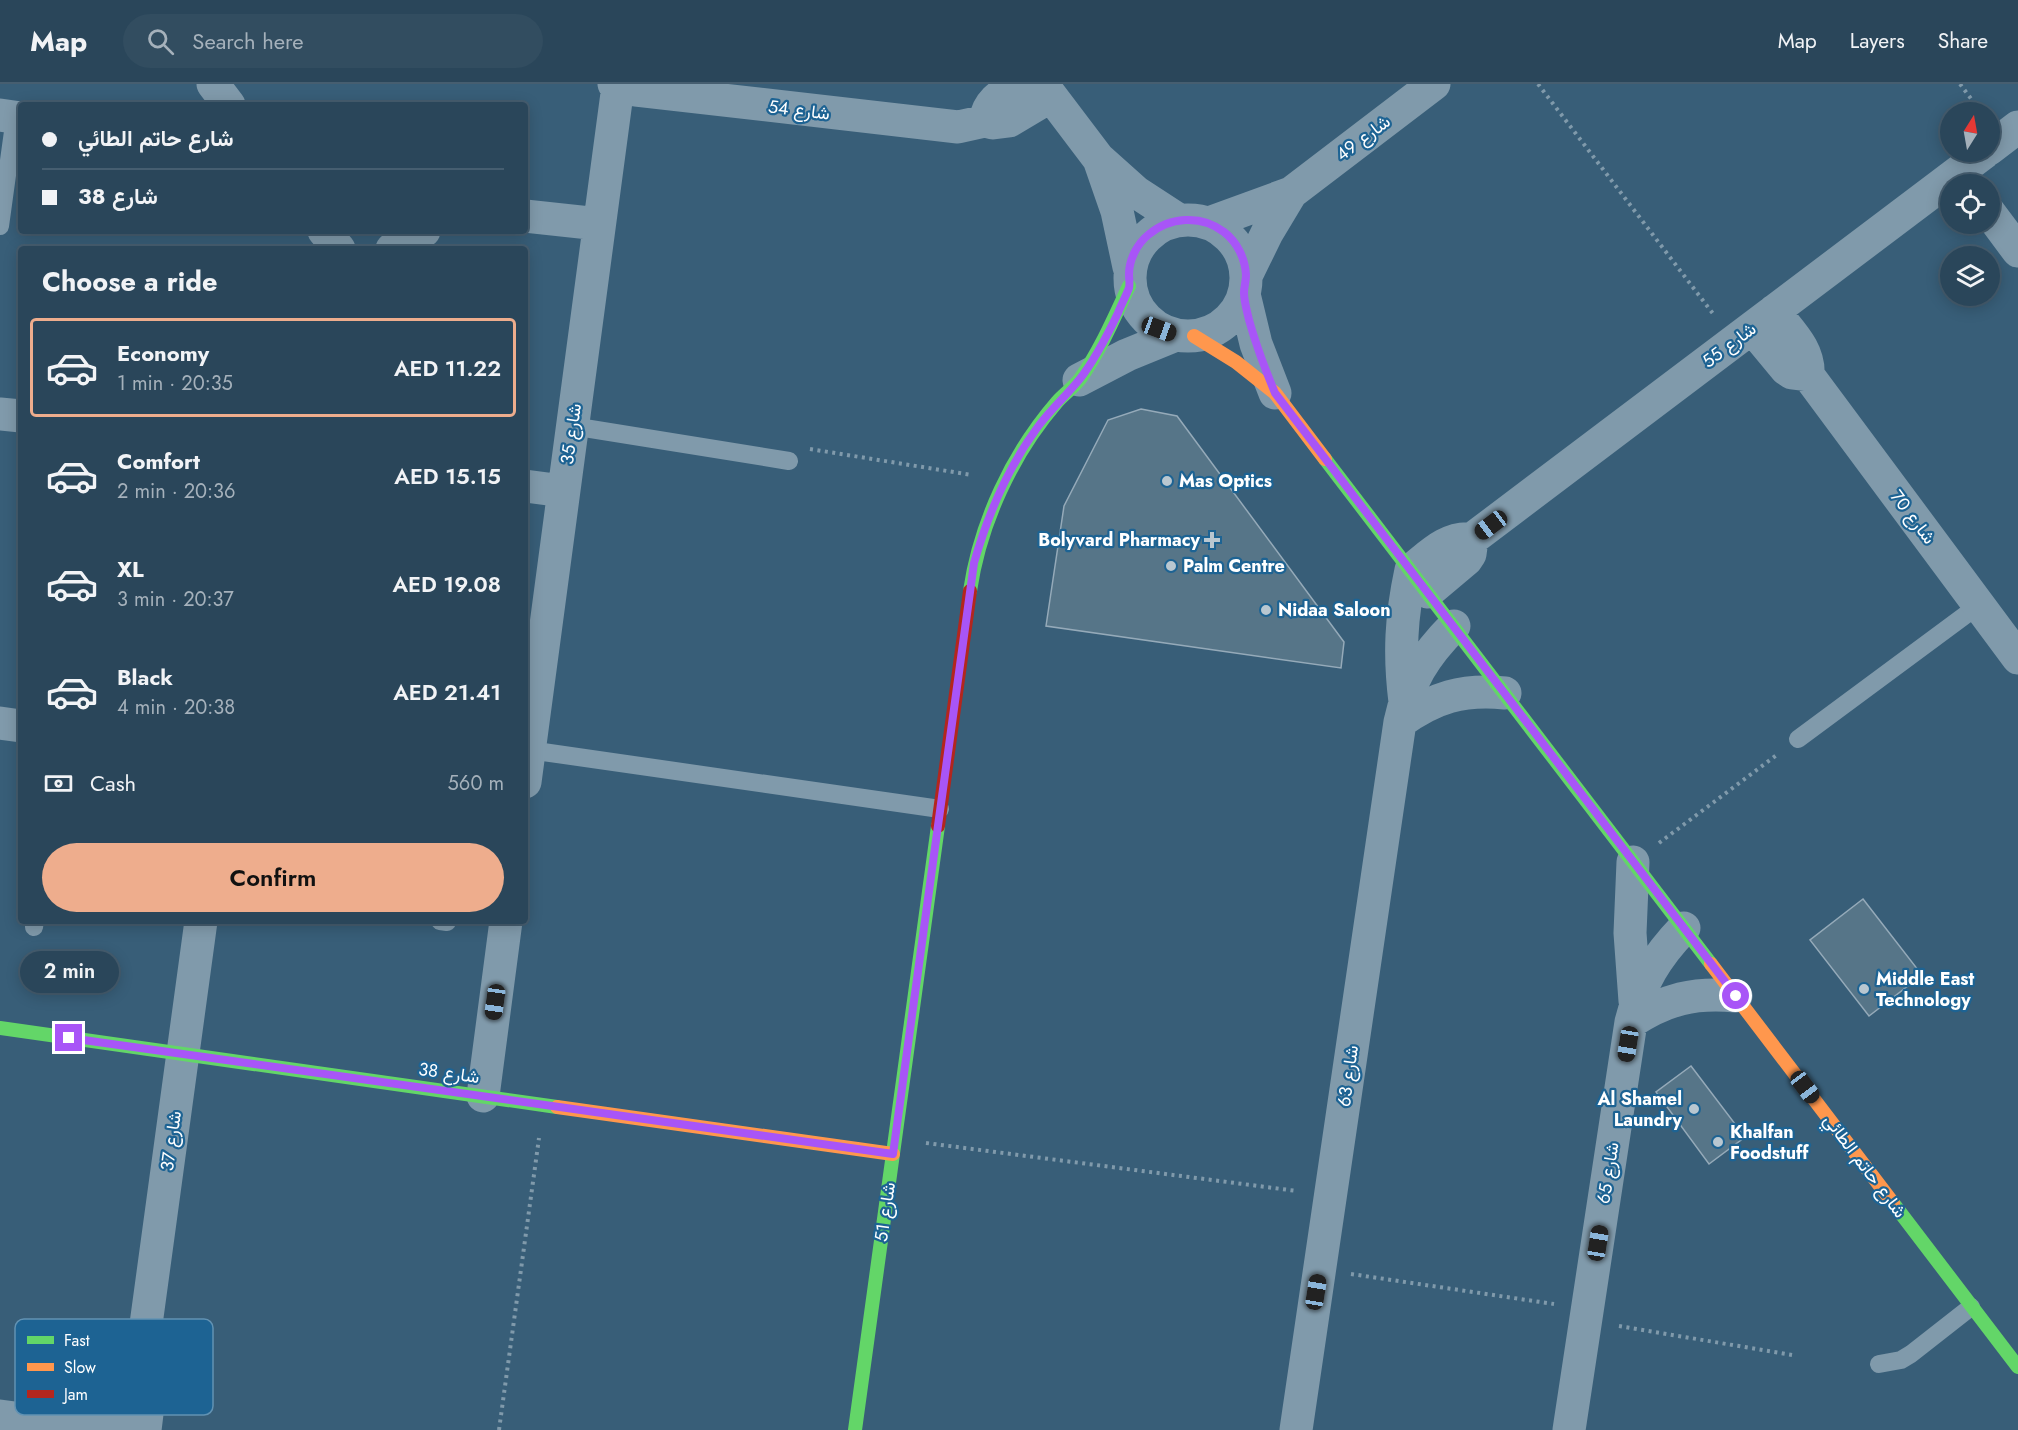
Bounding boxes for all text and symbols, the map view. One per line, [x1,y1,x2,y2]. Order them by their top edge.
search box [123,14,543,68]
text: Map [30,21,87,62]
icon: search [144,25,177,58]
text: Search here [192,25,304,57]
text: Map [1778,26,1817,56]
text: Layers [1850,26,1905,56]
text: Share [1938,26,1988,56]
street label: شارع 54 [767,93,831,127]
north arrow [1940,102,2000,162]
map controls [1940,102,2000,306]
street label: شارع 49 [1330,109,1396,167]
text: شارع حاتم الطائي [78,122,234,154]
button: locate [1940,174,2000,234]
text: شارع 38 [78,180,158,212]
button: layers [1940,246,2000,306]
text: Choose a ride [42,262,217,301]
car [1139,314,1179,344]
street label: شارع 55 [1696,316,1762,374]
text: Economy [117,337,209,369]
icon: car [45,341,99,395]
text: AED 11.22 [394,352,501,384]
text: 1 min · 20:35 [117,369,233,398]
street label: شارع 35 [554,402,588,466]
text: Comfort [117,445,200,477]
icon: car [45,449,99,503]
text: AED 15.15 [394,460,501,492]
place label: Mas Optics [1179,468,1272,494]
marker: Mas Optics [1160,474,1174,488]
text: 2 min · 20:36 [117,477,236,506]
street label: شارع 70 [1884,484,1942,550]
car [1471,507,1511,543]
place label: Bolyvard Pharmacy [1038,527,1201,553]
marker: Bolyvard Pharmacy [1205,533,1219,547]
text: XL [117,553,144,585]
place label: Palm Centre [1183,553,1285,579]
icon: car [45,557,99,611]
marker: Palm Centre [1164,559,1178,573]
text: AED 19.08 [392,568,501,600]
text: 3 min · 20:37 [117,585,234,614]
place label: Nidaa Saloon [1278,597,1391,623]
marker: Nidaa Saloon [1259,603,1273,617]
text: Black [117,661,173,693]
icon: car [45,665,99,719]
text: AED 21.41 [393,676,501,708]
text: 4 min · 20:38 [117,693,235,722]
icon: cash [42,767,75,800]
text: Cash [90,767,136,799]
text: 560 m [448,769,504,798]
button: Confirm [42,843,504,912]
callout: 2 min [20,951,118,993]
text: 2 min [44,957,95,986]
place label: Middle East Technology [1876,966,1975,1013]
route start [1722,982,1749,1009]
marker: Middle East Technology [1857,982,1871,996]
car [484,983,506,1021]
route end [55,1024,82,1051]
car [1616,1025,1640,1063]
street label: شارع 63 [1331,1044,1365,1108]
street label: شارع 38 [417,1056,481,1090]
car [1787,1067,1823,1107]
place label: Al Shamel Laundry [1596,1086,1683,1133]
marker: Al Shamel Laundry [1687,1102,1701,1116]
street label: شارع 37 [154,1109,188,1173]
street label: شارع حاتم الطائي [1816,1109,1913,1225]
place label: Khalfan Foodstuff [1730,1119,1809,1166]
marker: Khalfan Foodstuff [1711,1135,1725,1149]
street label: شارع 65 [1590,1140,1626,1206]
street label: شارع 51 [868,1181,902,1243]
car [1586,1224,1610,1262]
car [1304,1273,1328,1311]
legend [15,1319,213,1415]
text: Fast [64,1329,90,1352]
text: Slow [64,1356,96,1379]
text: Jam [62,1383,88,1406]

